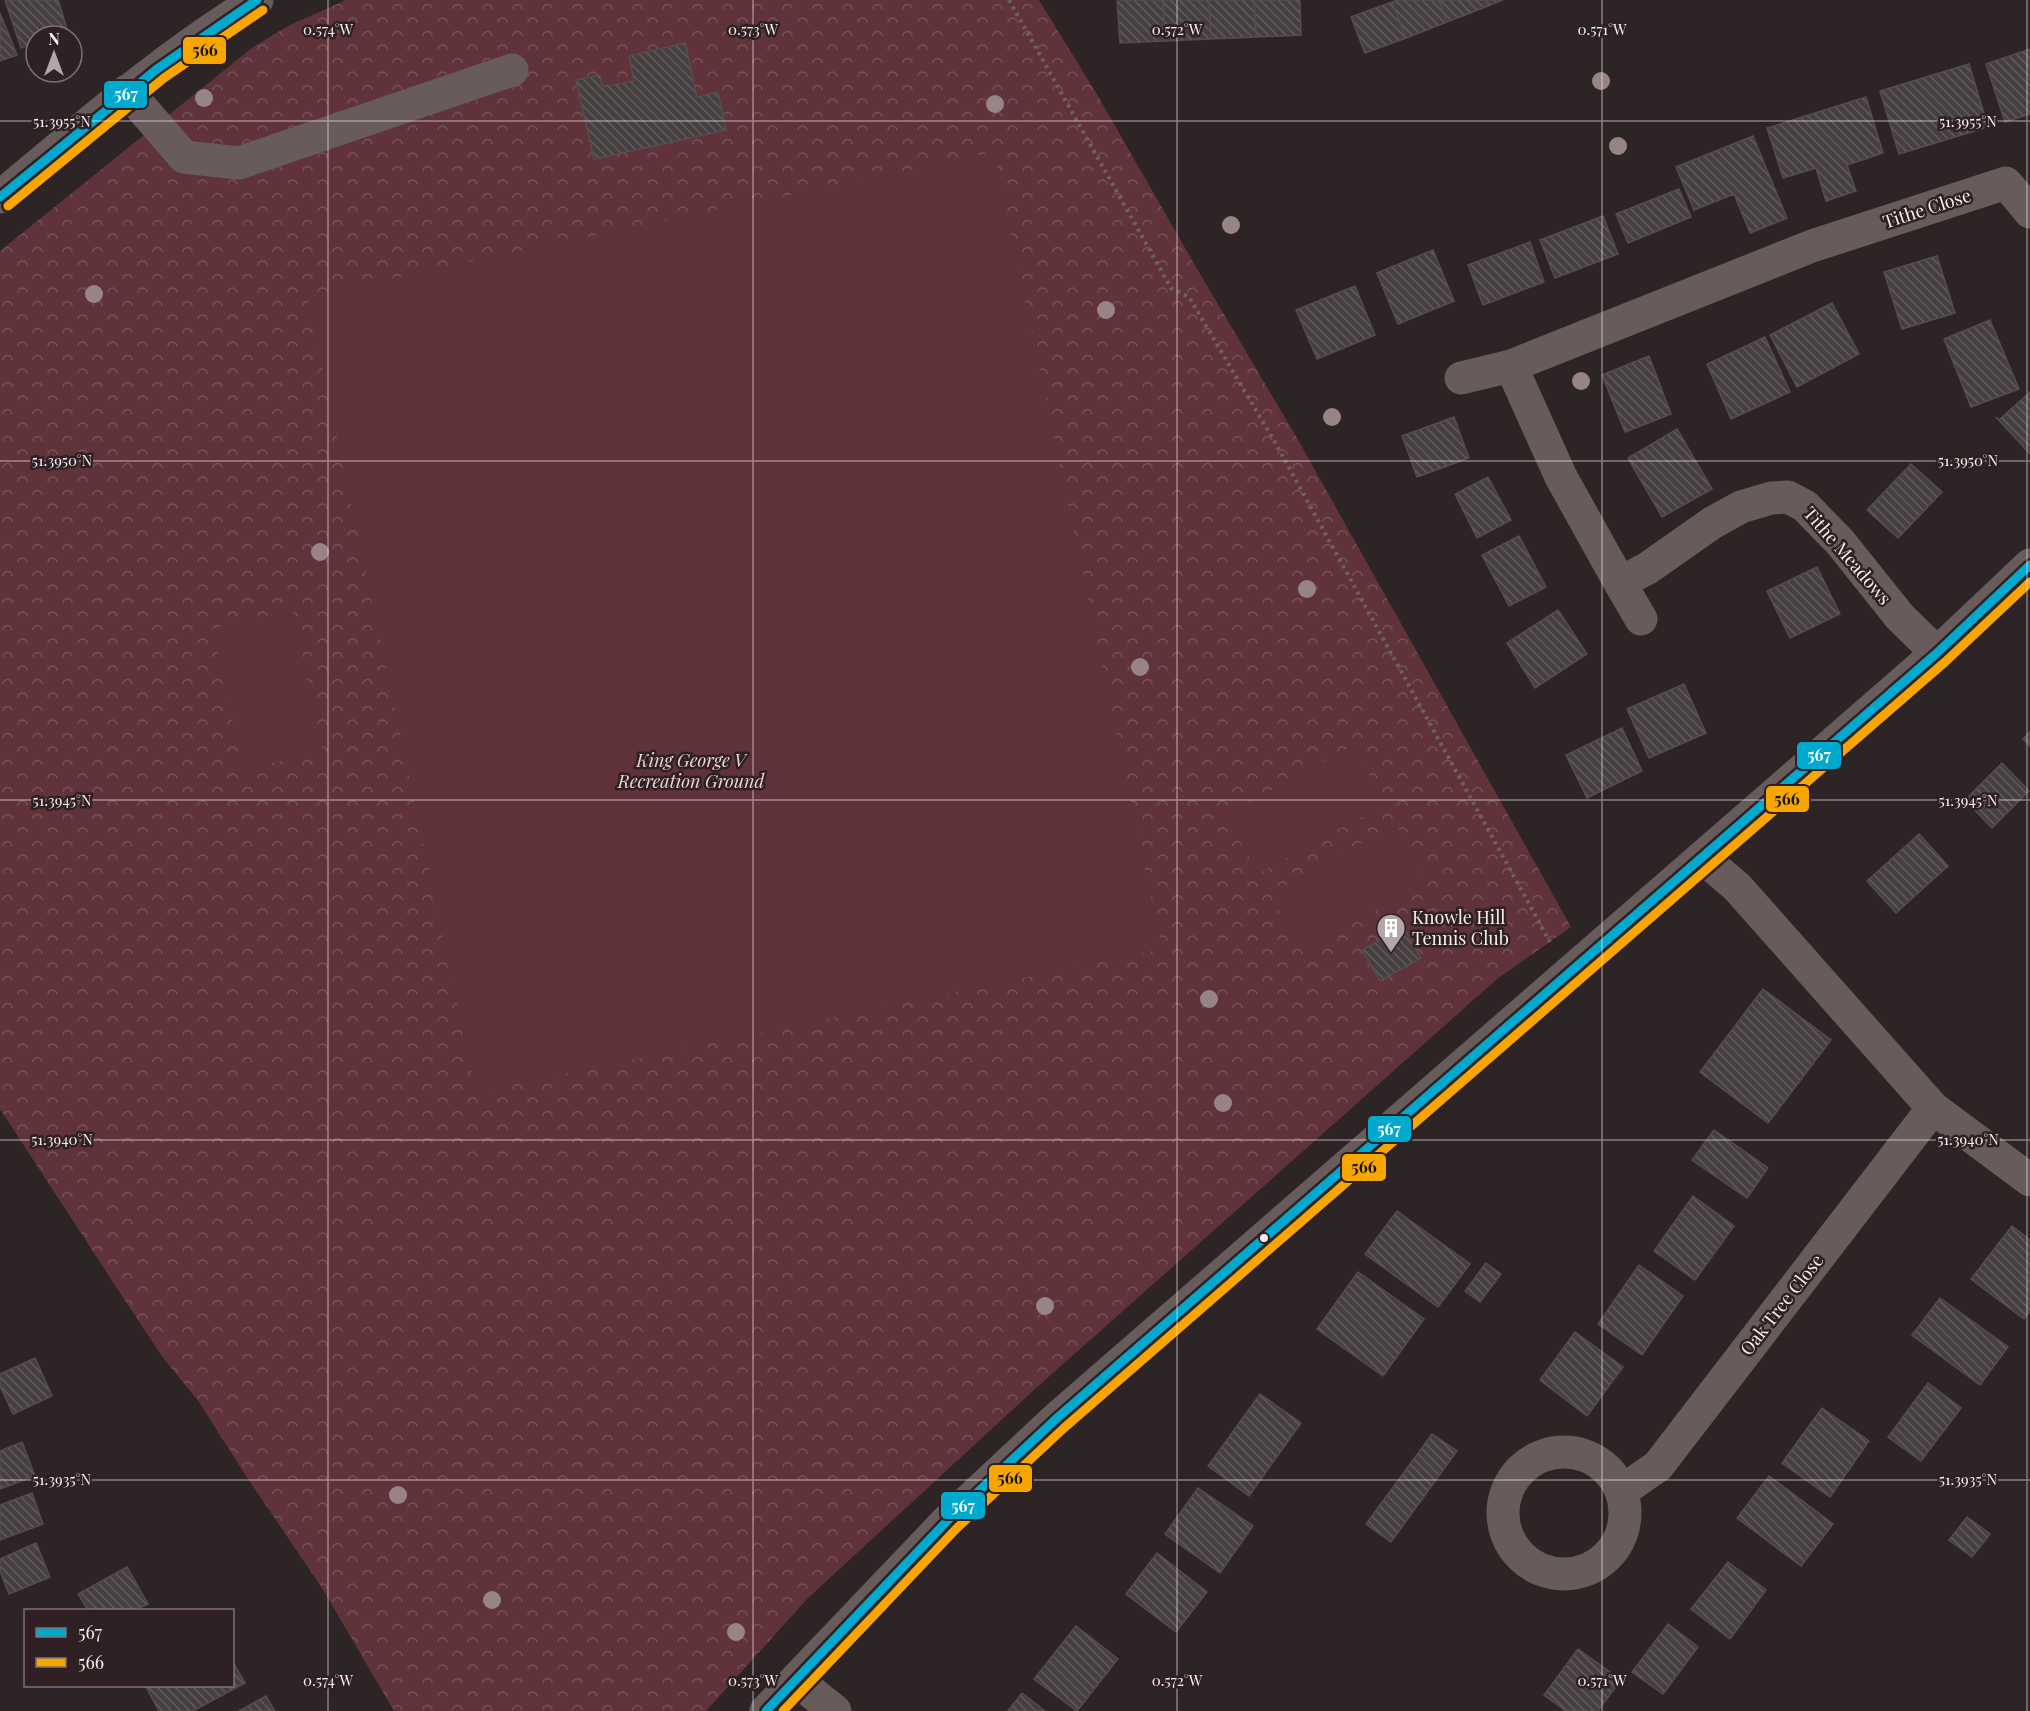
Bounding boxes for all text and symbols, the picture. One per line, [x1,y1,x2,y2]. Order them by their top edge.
text: 0.574°W [303,19,353,39]
text: 0.573°W [728,19,778,39]
text: 0.572°W [1152,19,1203,39]
text: 0.571°W [1577,19,1627,39]
north arrow [24,24,84,84]
text: N [48,28,60,49]
line badge: 566 [182,36,227,65]
text: 566 [192,39,218,60]
line badge: 567 [103,80,148,109]
text: 567 [114,83,139,104]
text: 51.3955°N [33,111,91,131]
text: 51.3955°N [1939,111,1997,131]
street label: Tithe Close [1880,183,1974,234]
text: 51.3950°N [32,450,93,470]
text: 51.3950°N [1938,450,1999,470]
street label: Tithe Meadows [1799,501,1897,609]
line badge: 567 [1796,741,1842,770]
text: 567 [1807,744,1832,765]
park label: King George V Recreation Ground [617,748,765,793]
line badge: 566 [1765,785,1810,813]
text: 566 [1774,788,1800,809]
text: 51.3945°N [32,790,92,810]
text: 51.3945°N [1938,790,1998,810]
place label: Knowle Hill Tennis Club [1412,905,1509,950]
building icon: Knowle Hill Tennis Club [1375,912,1407,954]
line badge: 567 [1367,1115,1412,1143]
text: 567 [1377,1118,1402,1139]
text: 51.3940°N [31,1129,93,1149]
text: 51.3940°N [1937,1129,1999,1149]
line badge: 566 [1341,1153,1387,1182]
text: 566 [1351,1156,1377,1177]
unlabelled marker [1258,1232,1270,1244]
street label: Oak Tree Close [1734,1249,1828,1360]
line badge: 566 [988,1464,1033,1493]
text: 566 [997,1467,1023,1488]
text: 51.3935°N [33,1469,92,1489]
text: 51.3935°N [1939,1469,1998,1489]
line badge: 567 [940,1491,986,1520]
text: 567 [951,1495,976,1516]
legend [24,1609,234,1687]
text: 567 [78,1620,103,1644]
text: 566 [78,1650,104,1674]
text: 0.574°W [303,1670,353,1690]
text: 0.573°W [728,1670,778,1690]
text: 0.572°W [1152,1670,1203,1690]
text: 0.571°W [1577,1670,1627,1690]

